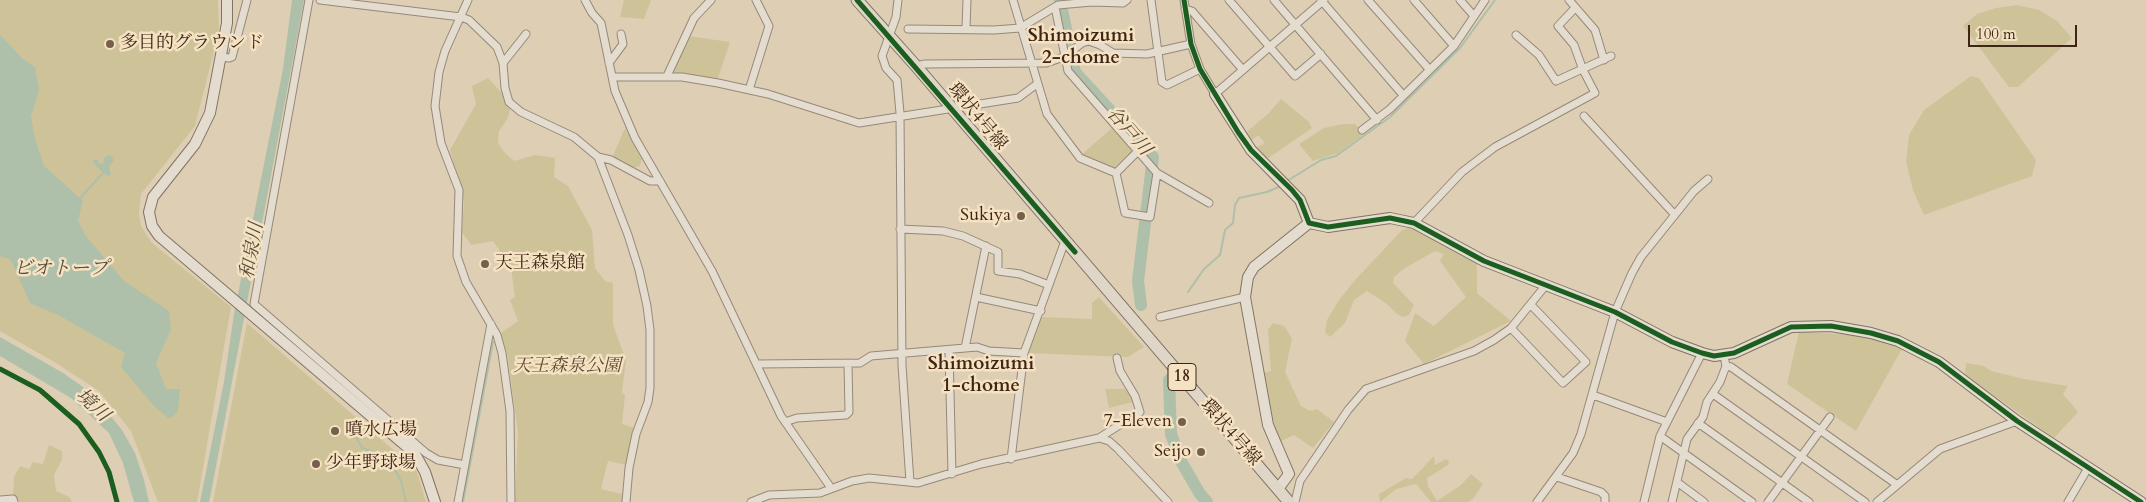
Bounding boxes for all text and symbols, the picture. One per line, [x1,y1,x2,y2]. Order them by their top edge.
scale bar [1971,15,2080,47]
text: 100 m [1976,24,2016,44]
district label: Shimoizumi 2-chome [1028,26,1134,70]
place label: 多目的グラウンド [120,33,264,55]
marker: 多目的グラウンド [104,38,116,50]
street label: 環状4号線 [943,79,1011,155]
water label: 谷戸川 [1101,103,1155,161]
place label: Sukiya [960,205,1011,227]
marker: Sukiya [1015,210,1027,222]
water label: 和泉川 [237,221,269,281]
place label: 天王森泉館 [495,253,585,275]
marker: 天王森泉館 [479,258,491,270]
water label: ビオトープ [14,259,108,281]
district label: Shimoizumi 1-chome [928,354,1034,398]
park label: 天王森泉公園 [513,356,621,378]
road number: 18 [1168,364,1196,391]
water label: 境川 [70,385,114,427]
street label: 環状4号線 [1195,395,1265,471]
place label: 7-Eleven [1103,411,1172,433]
marker: 7-Eleven [1176,416,1188,428]
place label: 噴水広場 [345,420,417,442]
marker: 噴水広場 [329,425,341,437]
place label: Seijo [1154,441,1191,463]
marker: Seijo [1195,446,1207,458]
place label: 少年野球場 [326,453,416,475]
marker: 少年野球場 [310,458,322,470]

